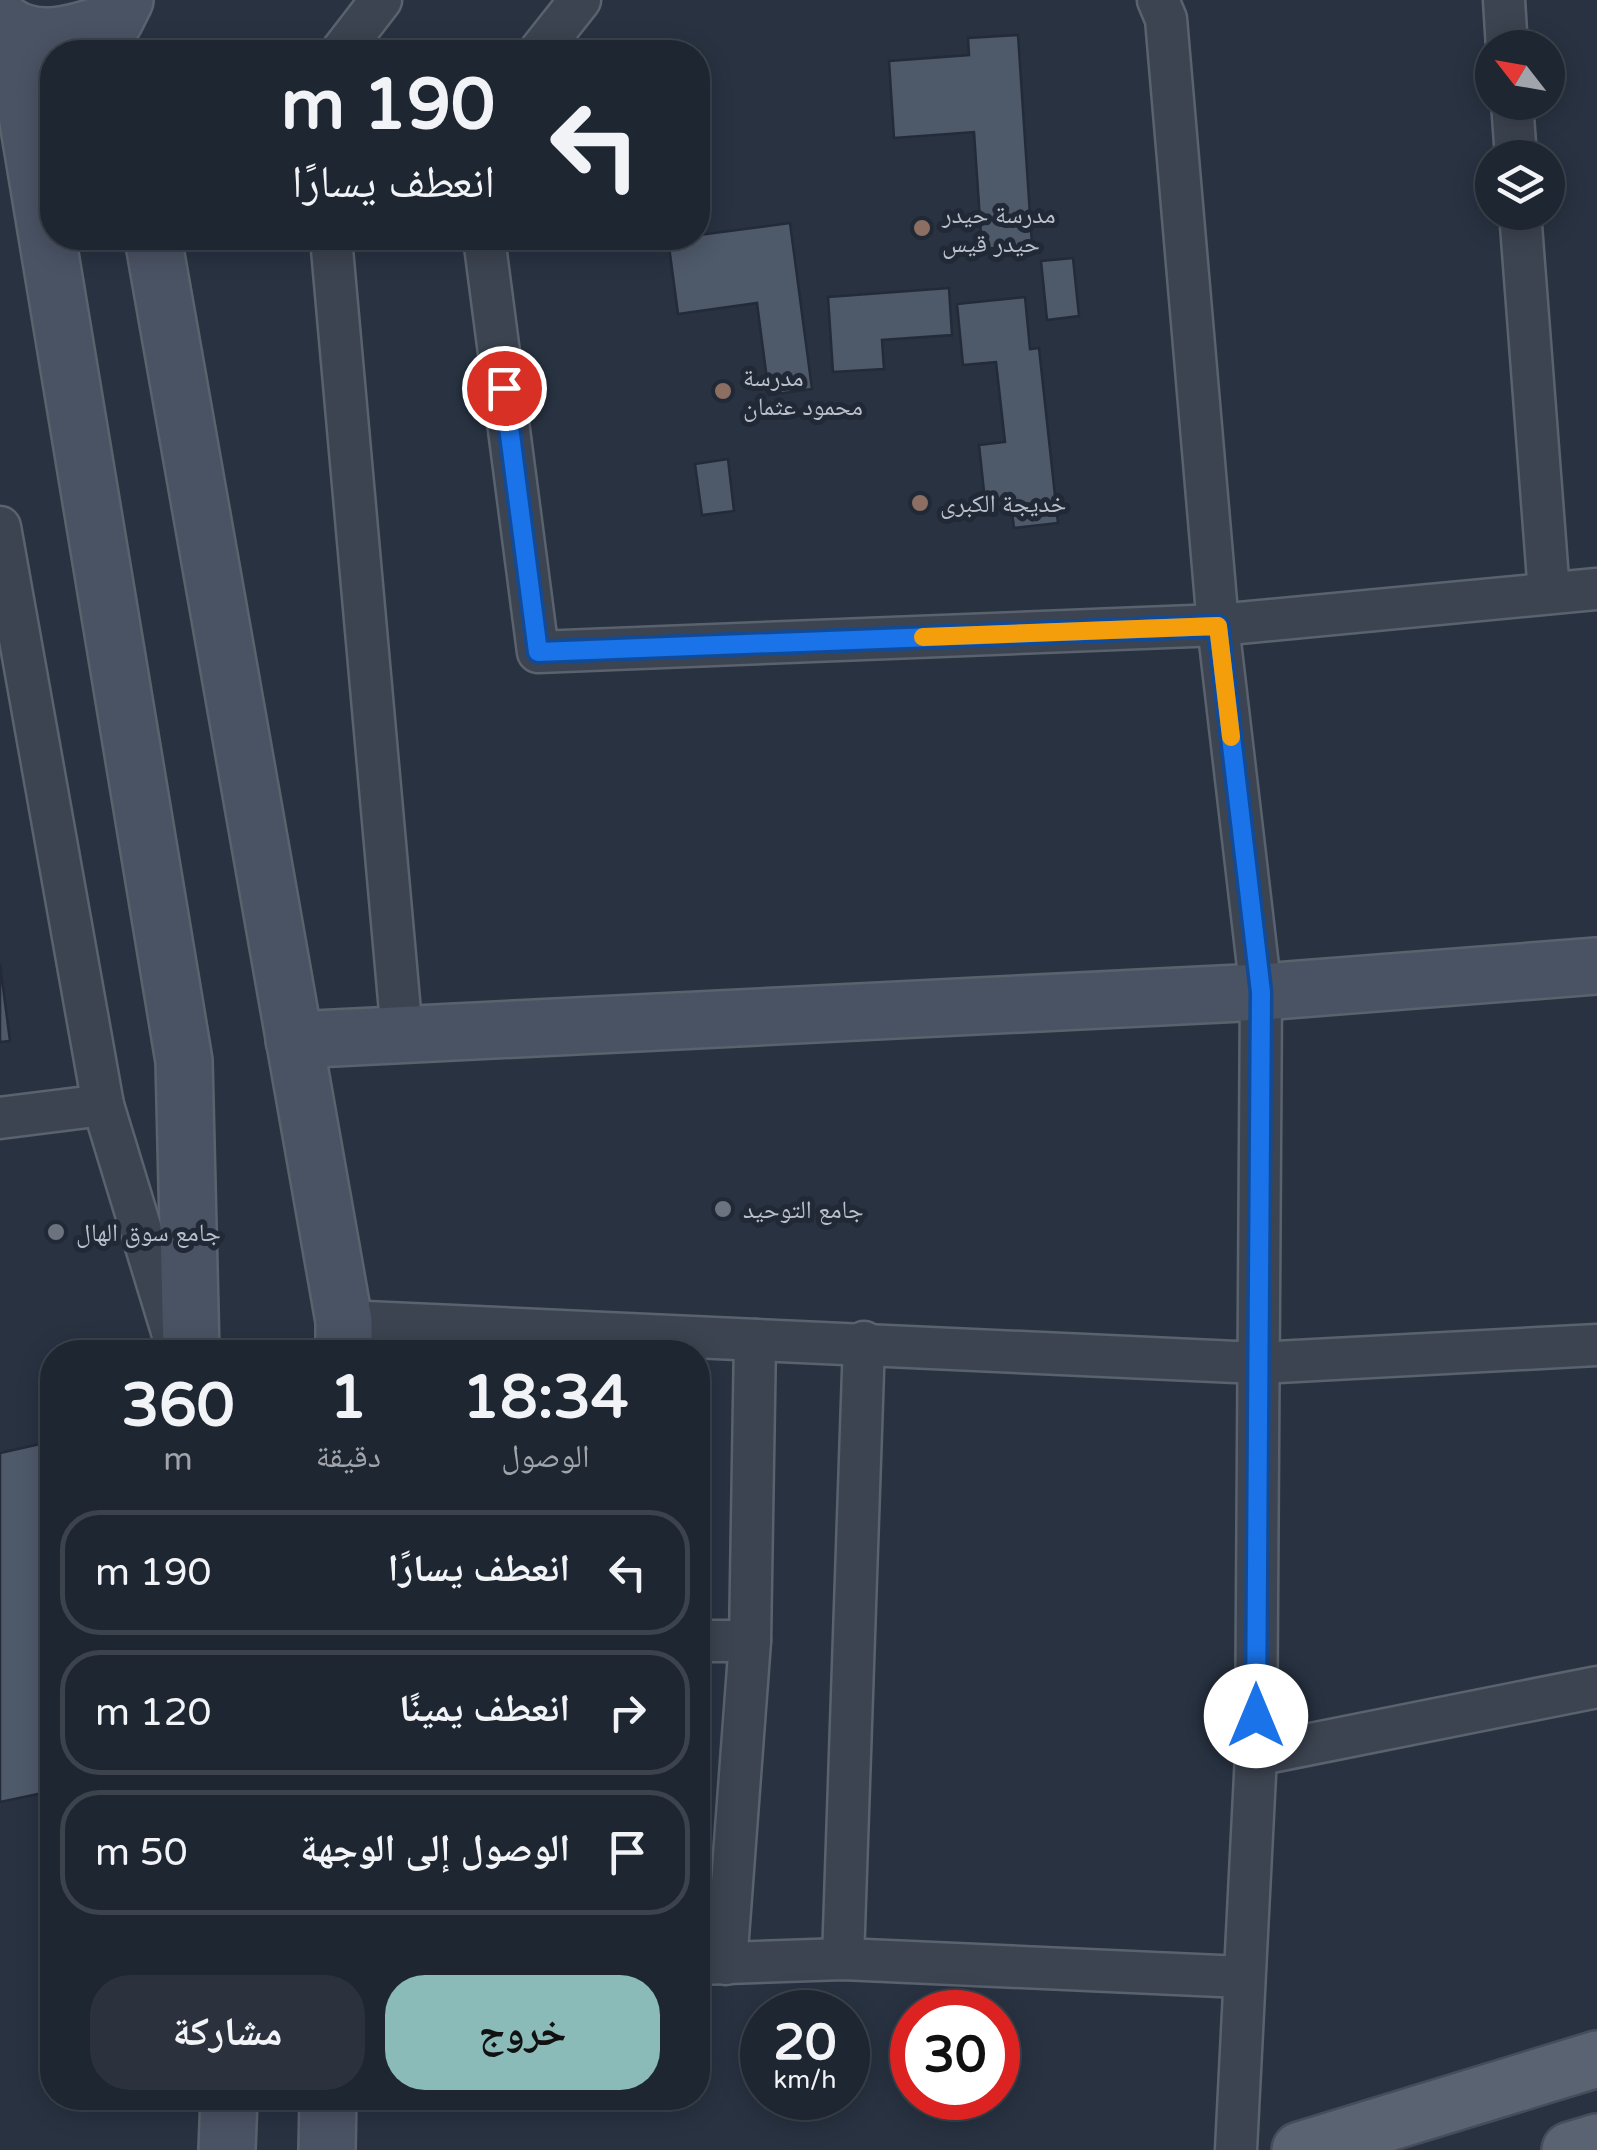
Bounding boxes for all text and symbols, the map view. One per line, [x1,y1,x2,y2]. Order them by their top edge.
north arrow [1475,30,1565,120]
map controls [1475,30,1565,230]
text: 190 m [281,64,495,148]
icon: left [530,80,660,210]
button: layers [1475,140,1565,230]
text: انعطف يسارًا [292,156,495,210]
place label: مدرسة حيدر حيدر قيس [941,200,1056,259]
marker: مدرسة حيدر حيدر قيس [911,217,933,239]
pin [462,346,547,431]
icon: arrive [477,361,532,416]
place label: مدرسة محمود عثمان [743,363,863,422]
marker: مدرسة محمود عثمان [712,380,734,402]
place label: خديجة الكبرى [940,489,1066,519]
marker: خديجة الكبرى [909,492,931,514]
place label: جامع التوحيد [743,1195,864,1225]
marker: جامع التوحيد [712,1198,734,1220]
place label: جامع سوق الهال [76,1218,221,1248]
marker: جامع سوق الهال [45,1221,67,1243]
text: 1 [330,1362,367,1434]
text: 18:34 [462,1362,629,1434]
text: 360 [121,1370,234,1442]
text: دقيقة [316,1438,381,1476]
text: الوصول [501,1438,590,1476]
text: m [163,1441,193,1479]
icon: left [600,1545,655,1600]
text: انعطف يسارًا [388,1546,570,1592]
text: 190 m [95,1550,211,1596]
position arrow [1204,1664,1308,1768]
icon: right [600,1685,655,1740]
text: انعطف يمينًا [399,1686,570,1732]
text: 120 m [95,1690,211,1736]
icon: arrive [600,1825,655,1880]
text: الوصول إلى الوجهة [300,1826,570,1872]
text: 50 m [95,1830,188,1876]
button: مشاركة [90,1975,365,2090]
button: خروج [385,1975,660,2090]
speed limit sign: 30 [890,1990,1020,2120]
text: 20 [774,2013,836,2073]
text: km/h [774,2065,836,2095]

